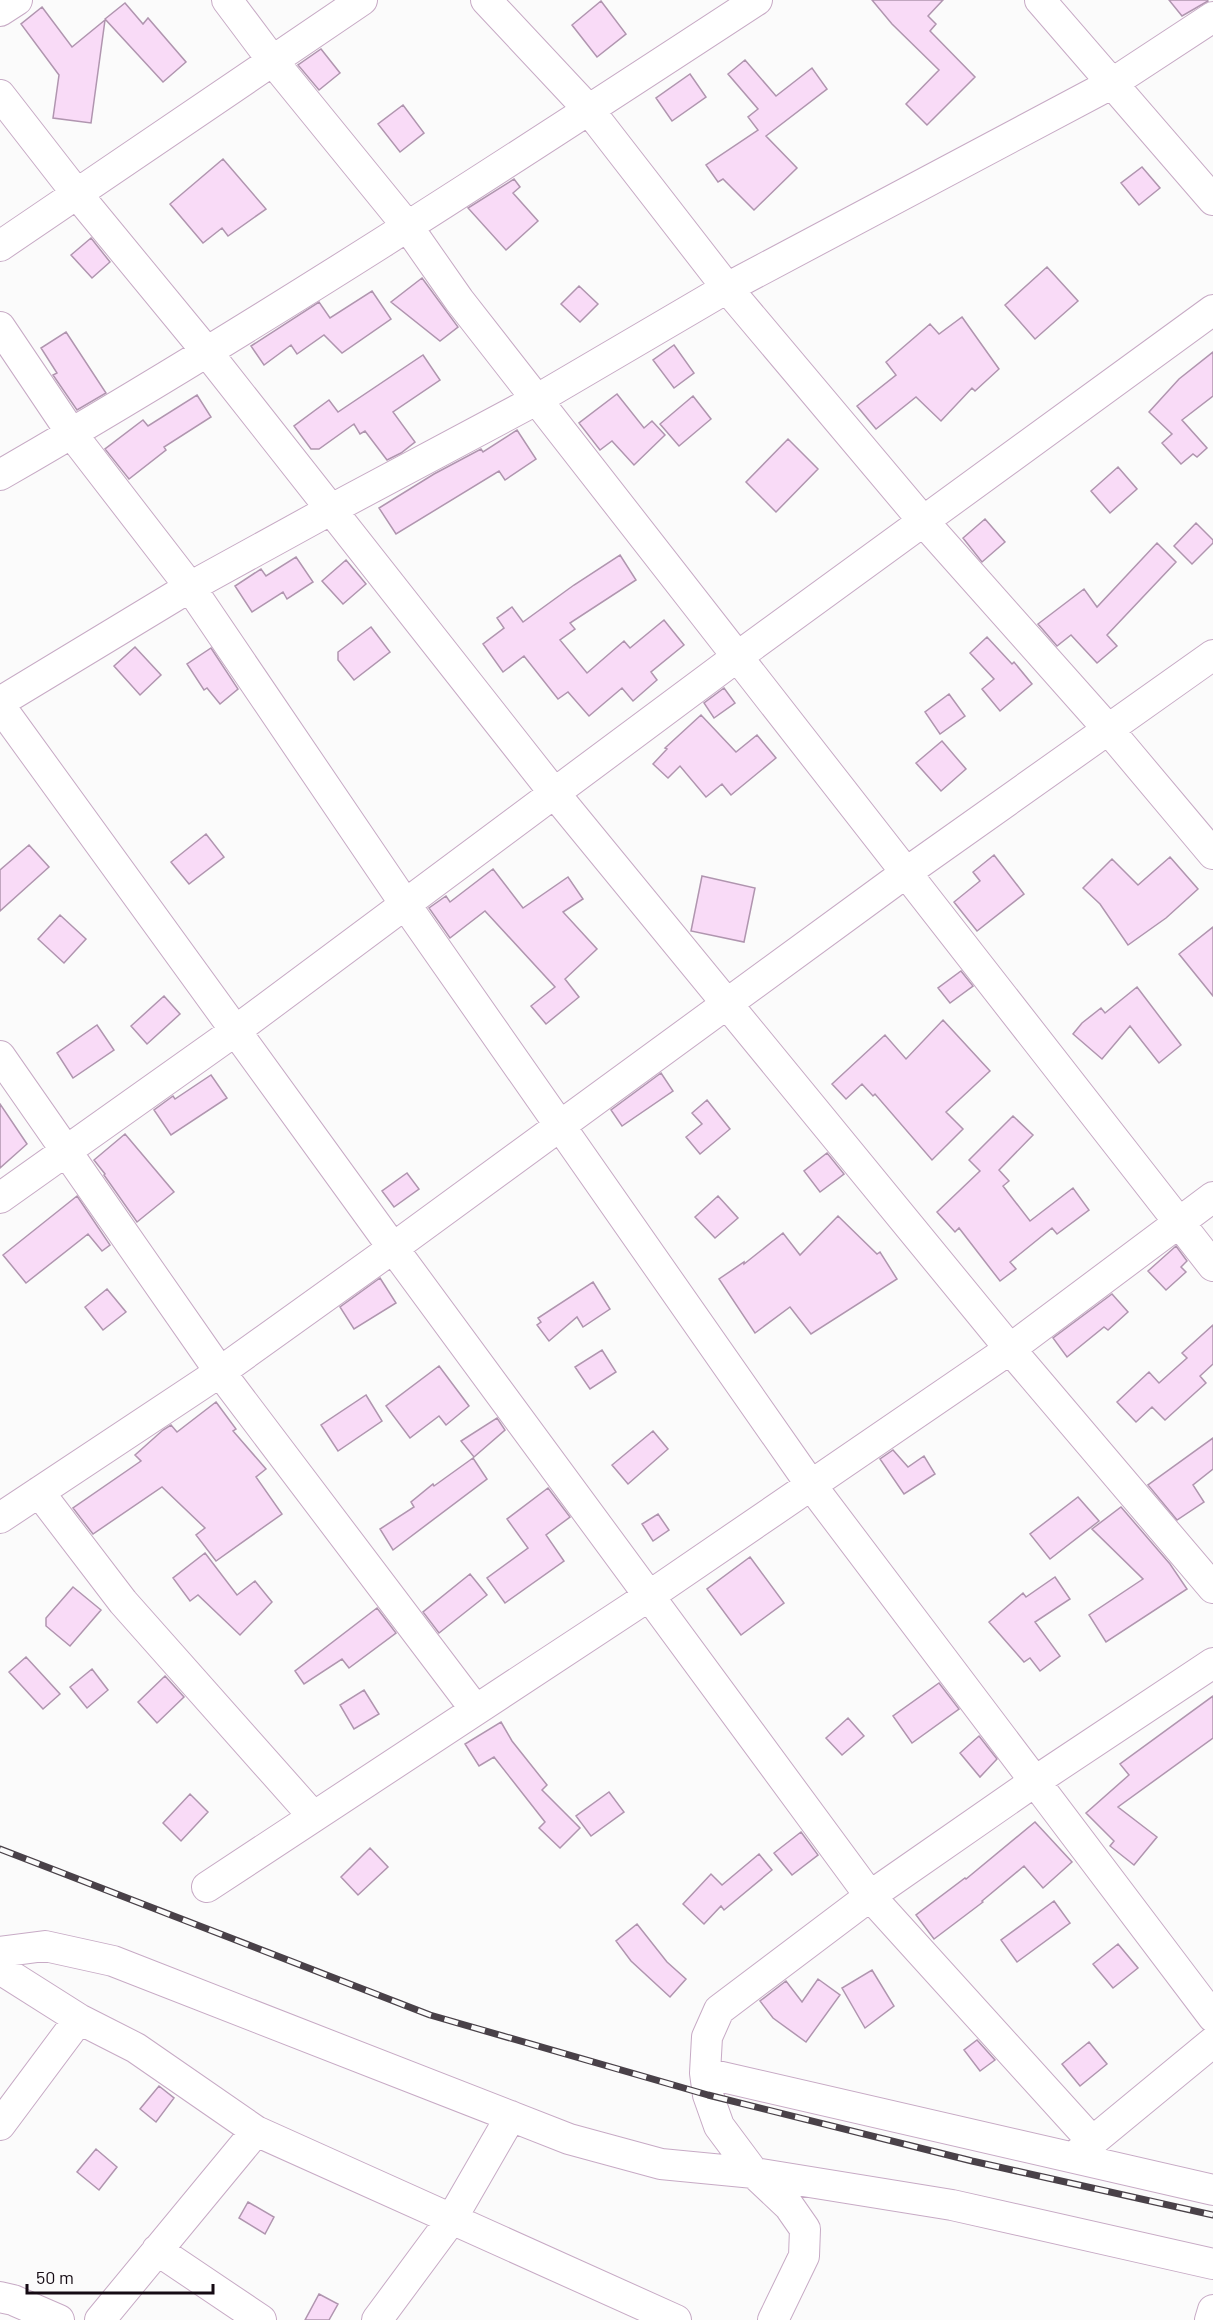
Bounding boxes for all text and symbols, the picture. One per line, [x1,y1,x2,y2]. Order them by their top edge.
scale bar [27,2257,213,2295]
text: 50 m [36,2266,74,2288]

